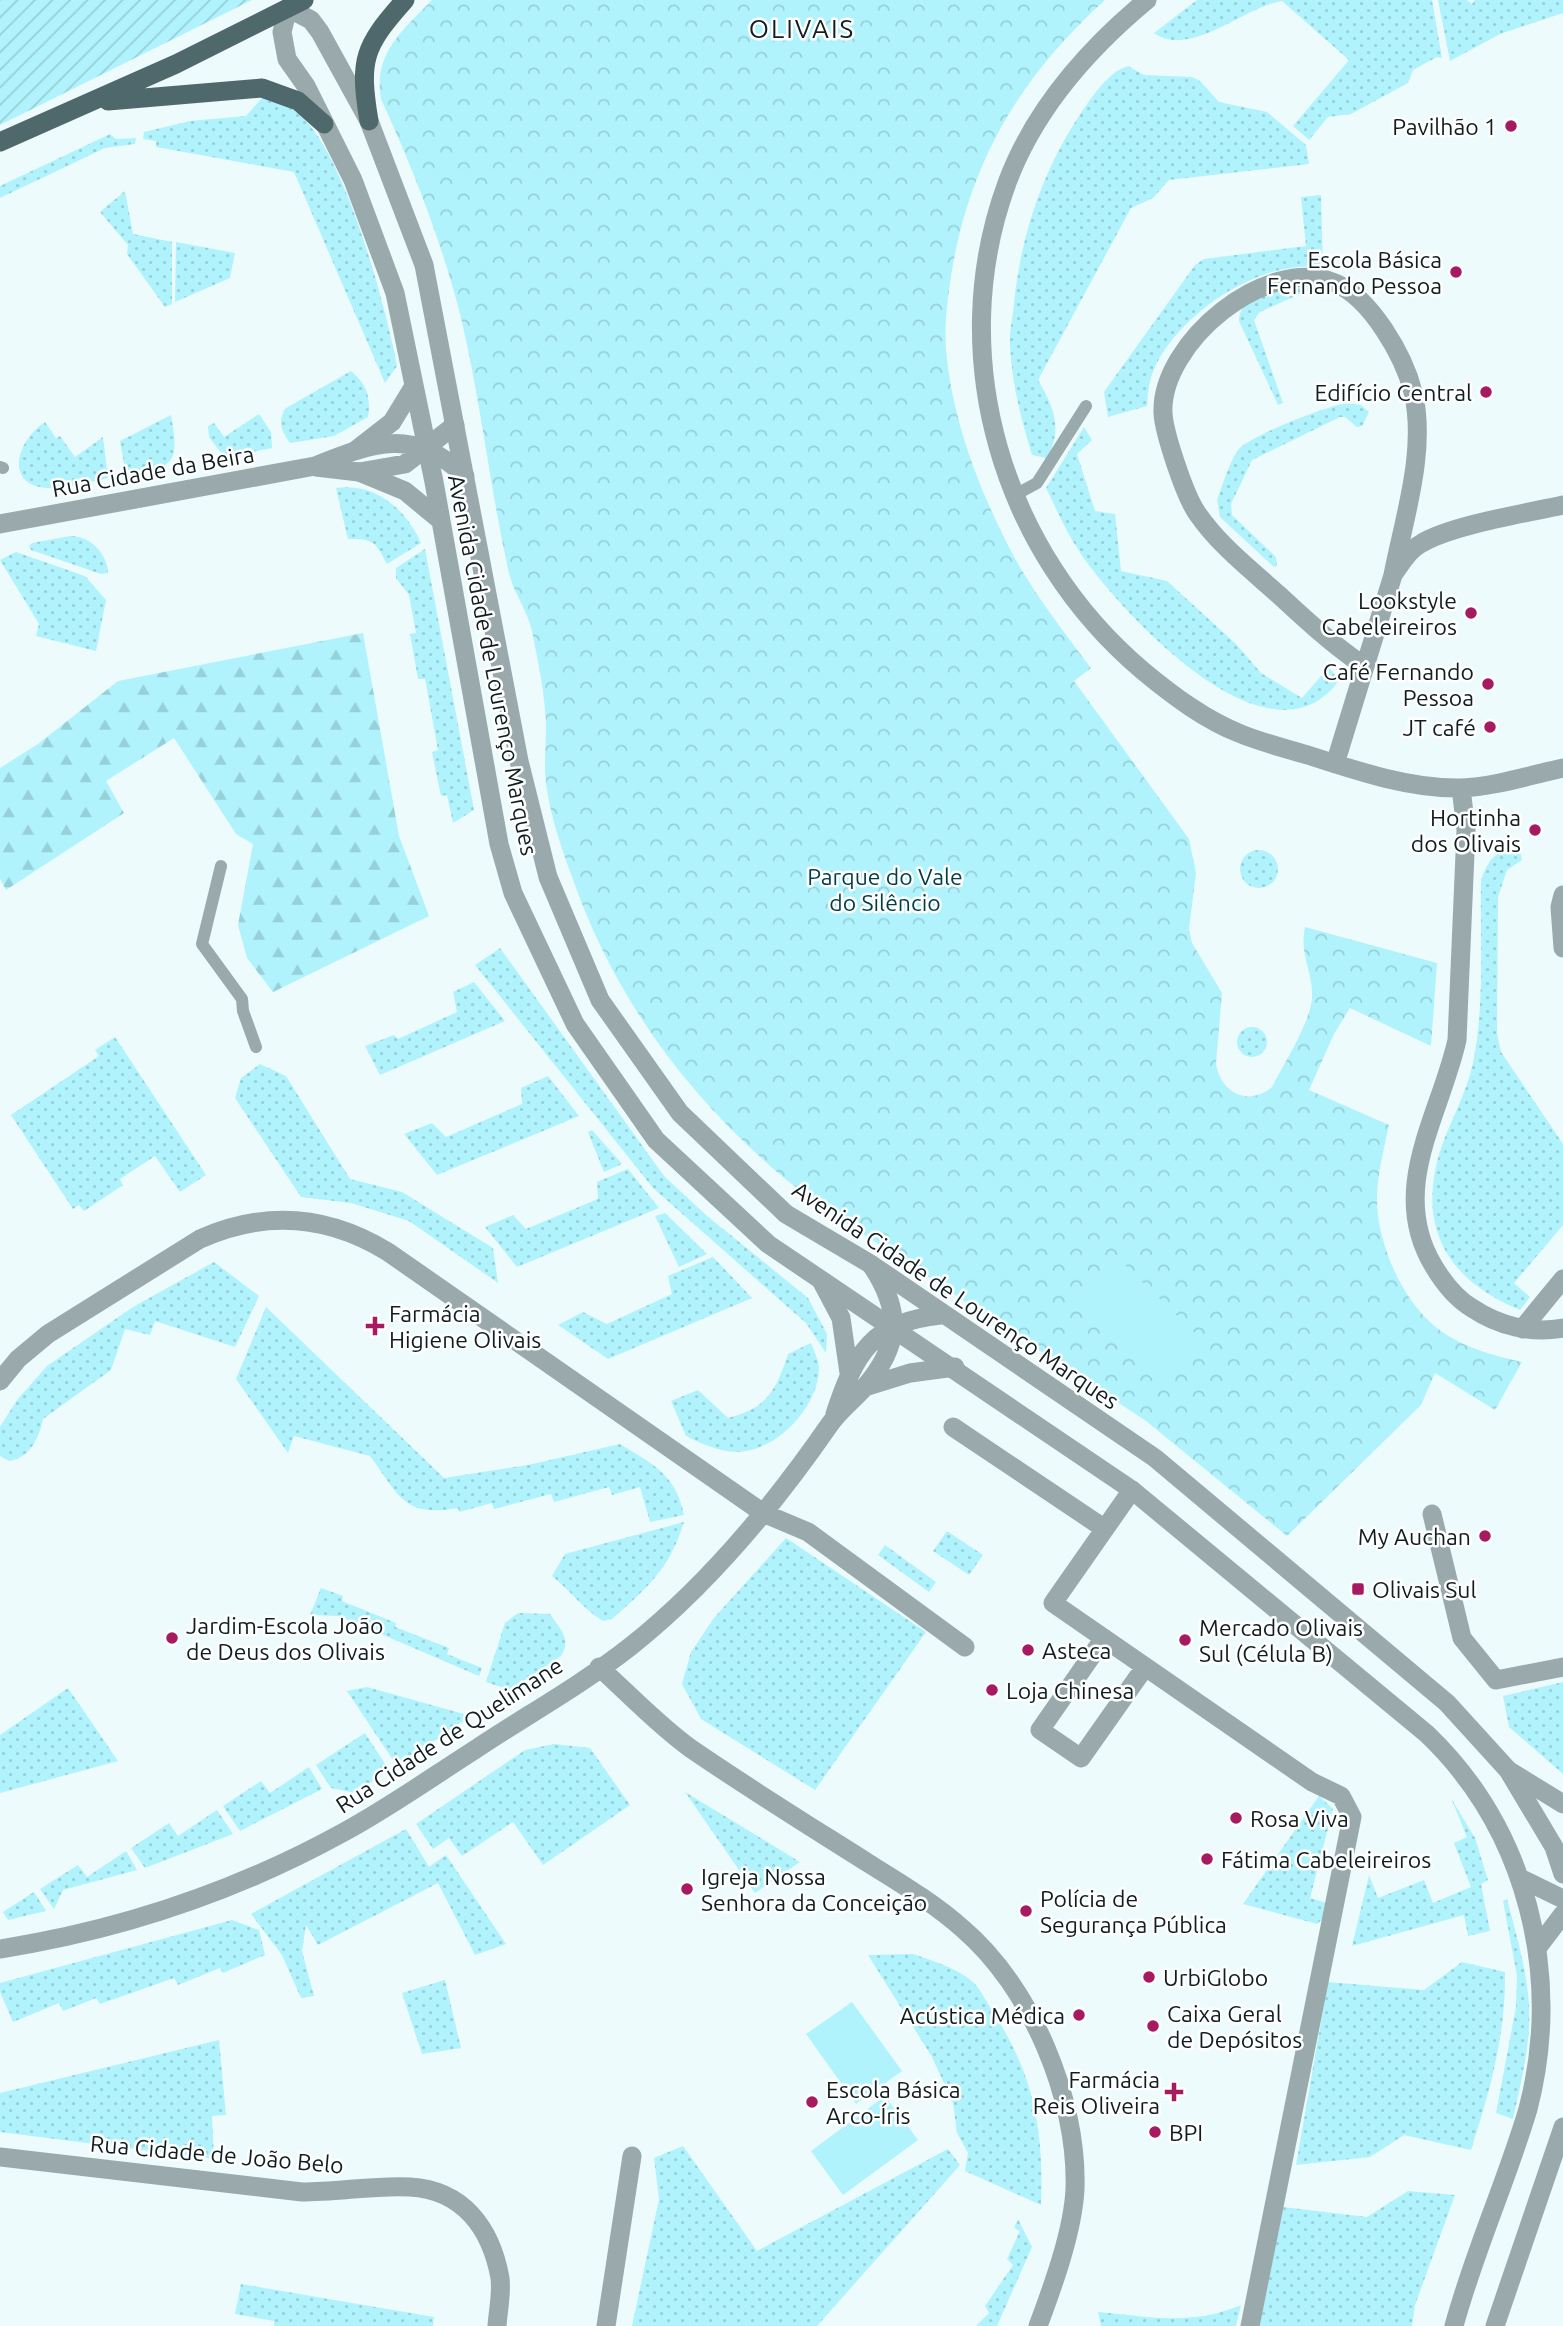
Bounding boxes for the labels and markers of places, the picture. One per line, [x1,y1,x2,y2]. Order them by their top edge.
place label: Pavilhão 1 [1392,114,1497,139]
marker: Pavilhão 1 [1503,118,1519,134]
place label: Escola Básica Fernando Pessoa [1267,247,1442,298]
marker: Escola Básica Fernando Pessoa [1448,264,1464,280]
place label: Edifício Central [1315,380,1472,405]
marker: Edifício Central [1478,384,1494,400]
place label: Lookstyle Cabeleireiros [1321,588,1457,639]
marker: Lookstyle Cabeleireiros [1463,605,1479,621]
place label: Café Fernando Pessoa [1323,659,1474,710]
marker: Café Fernando Pessoa [1480,676,1496,692]
place label: JT café [1403,715,1476,740]
marker: JT café [1482,719,1498,735]
place label: Hortinha dos Olivais [1411,805,1521,856]
marker: Hortinha dos Olivais [1527,822,1543,838]
place label: Farmácia Higiene Olivais [389,1301,541,1352]
marker: Farmácia Higiene Olivais [367,1318,383,1334]
place label: My Auchan [1358,1524,1471,1549]
marker: My Auchan [1477,1528,1493,1544]
place label: Olivais Sul [1372,1577,1477,1602]
marker: Olivais Sul [1350,1581,1366,1597]
place label: Jardim-Escola João de Deus dos Olivais [186,1613,385,1664]
place label: Mercado Olivais Sul (Célula B) [1199,1615,1363,1667]
marker: Jardim-Escola João de Deus dos Olivais [164,1630,180,1646]
marker: Mercado Olivais Sul (Célula B) [1177,1632,1193,1648]
place label: Asteca [1042,1638,1111,1663]
marker: Asteca [1020,1642,1036,1658]
place label: Loja Chinesa [1006,1678,1134,1703]
marker: Loja Chinesa [984,1682,1000,1698]
place label: Rosa Viva [1250,1806,1349,1831]
marker: Rosa Viva [1228,1810,1244,1826]
place label: Fátima Cabeleireiros [1221,1847,1431,1872]
marker: Fátima Cabeleireiros [1199,1851,1215,1867]
place label: Igreja Nossa Senhora da Conceição [701,1864,927,1915]
marker: Igreja Nossa Senhora da Conceição [679,1881,695,1897]
place label: Polícia de Segurança Pública [1040,1886,1227,1937]
marker: Polícia de Segurança Pública [1018,1903,1034,1919]
place label: UrbiGlobo [1163,1965,1268,1990]
marker: UrbiGlobo [1141,1969,1157,1985]
place label: Caixa Geral de Depósitos [1167,2001,1302,2052]
place label: Acústica Médica [900,2003,1065,2028]
marker: Acústica Médica [1071,2007,1087,2023]
marker: Caixa Geral de Depósitos [1145,2018,1161,2034]
place label: Farmácia Reis Oliveira [1033,2067,1160,2118]
place label: Escola Básica Arco-Íris [826,2077,961,2128]
marker: Farmácia Reis Oliveira [1166,2084,1182,2100]
marker: Escola Básica Arco-Íris [804,2094,820,2110]
place label: BPI [1169,2120,1203,2145]
marker: BPI [1147,2124,1163,2140]

